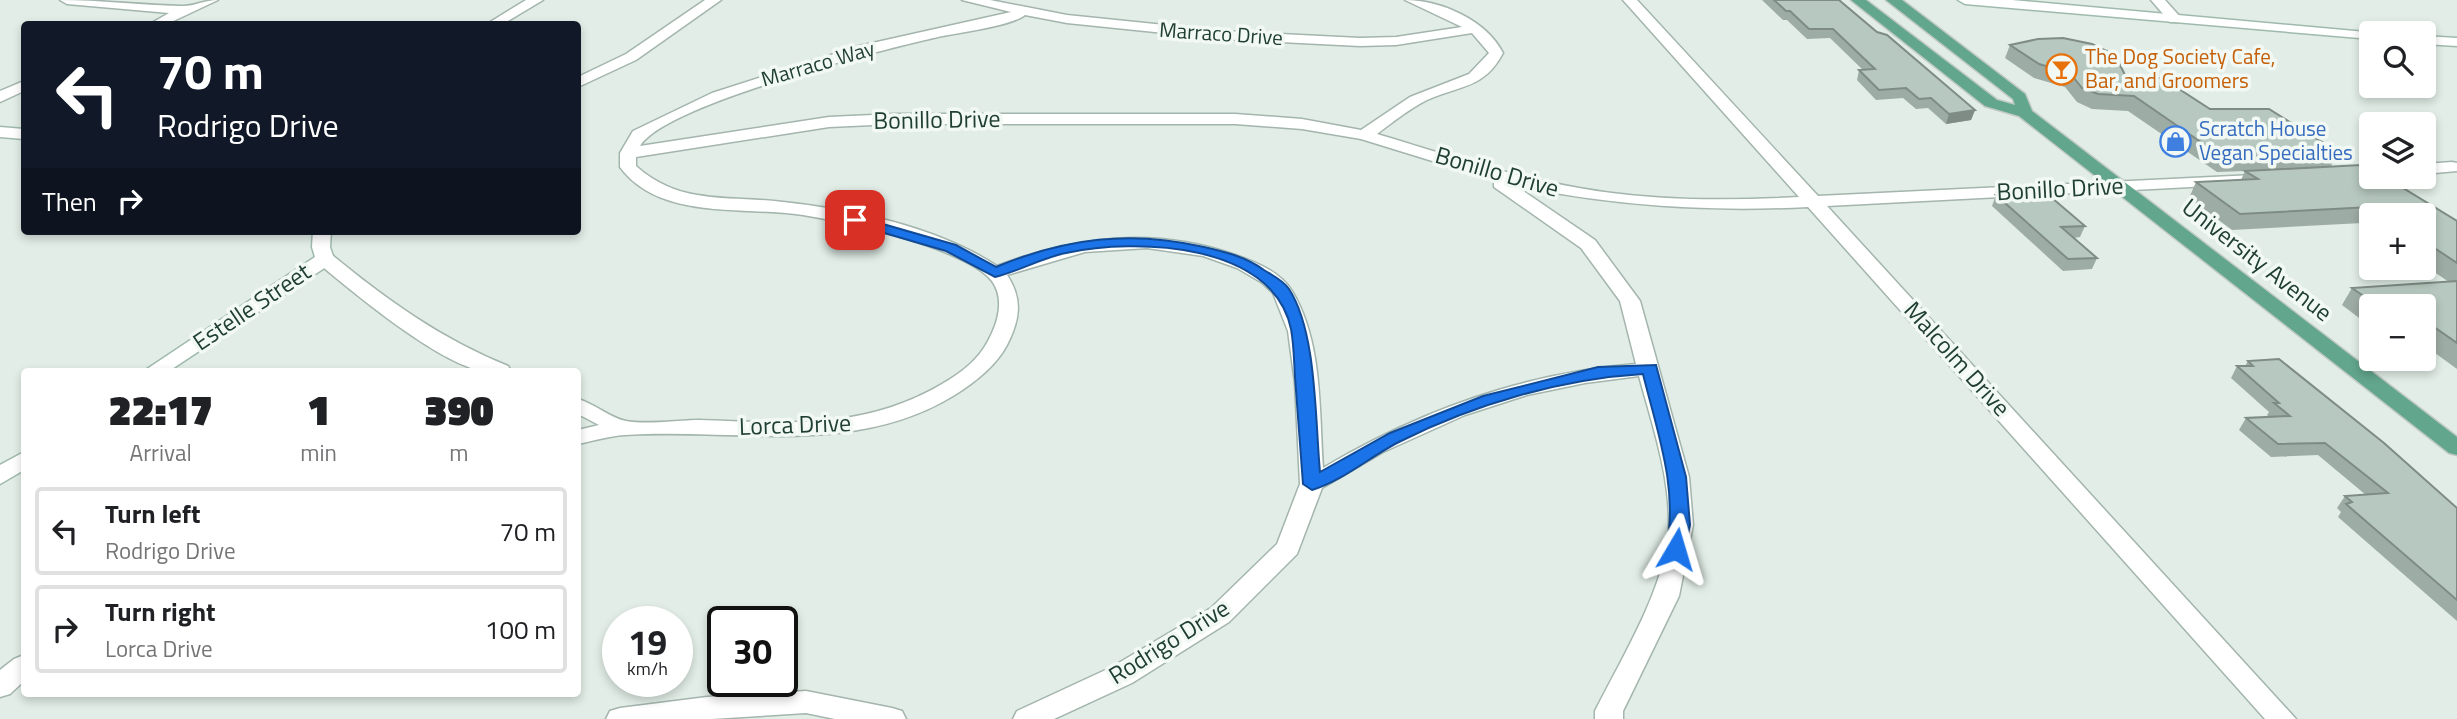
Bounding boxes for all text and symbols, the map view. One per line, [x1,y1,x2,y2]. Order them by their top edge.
street label: Marraco Drive [1158,13,1284,53]
map controls [2359,21,2436,371]
button: search [2359,21,2436,98]
street label: Marraco Way [757,32,878,95]
text: 70 m [157,33,264,108]
place label: The Dog Society Cafe, Bar, and Groomers [2085,40,2276,96]
icon: left [42,49,133,140]
bar icon: The Dog Society Cafe, Bar, and Groomers [2045,52,2079,86]
street label: Bonillo Drive [873,100,1001,138]
text: Rodrigo Drive [157,101,339,149]
place label: Scratch House Vegan Specialties [2199,112,2353,168]
button: layers [2359,112,2436,189]
shop icon: Scratch House Vegan Specialties [2159,124,2193,158]
street label: Bonillo Drive [1431,136,1563,206]
street label: Bonillo Drive [1996,167,2124,209]
text: Then [42,182,97,221]
icon: right [111,182,149,220]
street label: University Avenue [2175,189,2340,329]
pin [825,190,885,250]
icon: arrive [836,201,874,239]
button: + [2359,203,2436,280]
street label: Estelle Street [185,253,318,359]
street label: Malcolm Drive [1896,293,2019,424]
button: − [2359,294,2436,371]
text: 22:17 [108,377,213,441]
text: 1 [307,377,330,441]
text: 390 [424,377,494,441]
street label: Lorca Drive [738,404,852,444]
text: Arrival [129,435,192,470]
text: min [300,435,337,470]
text: m [449,435,469,470]
text: Turn left [105,494,200,533]
icon: left [46,512,84,550]
text: 70 m [499,512,556,551]
position arrow [1639,512,1713,586]
text: Rodrigo Drive [105,533,236,568]
street label: Rodrigo Drive [1101,590,1236,693]
text: Turn right [105,592,216,631]
speed limit sign: 30 [707,606,798,697]
icon: right [46,610,84,648]
text: 100 m [485,610,556,649]
text: 19 [628,615,667,669]
text: Lorca Drive [105,631,213,666]
text: km/h [627,655,668,682]

